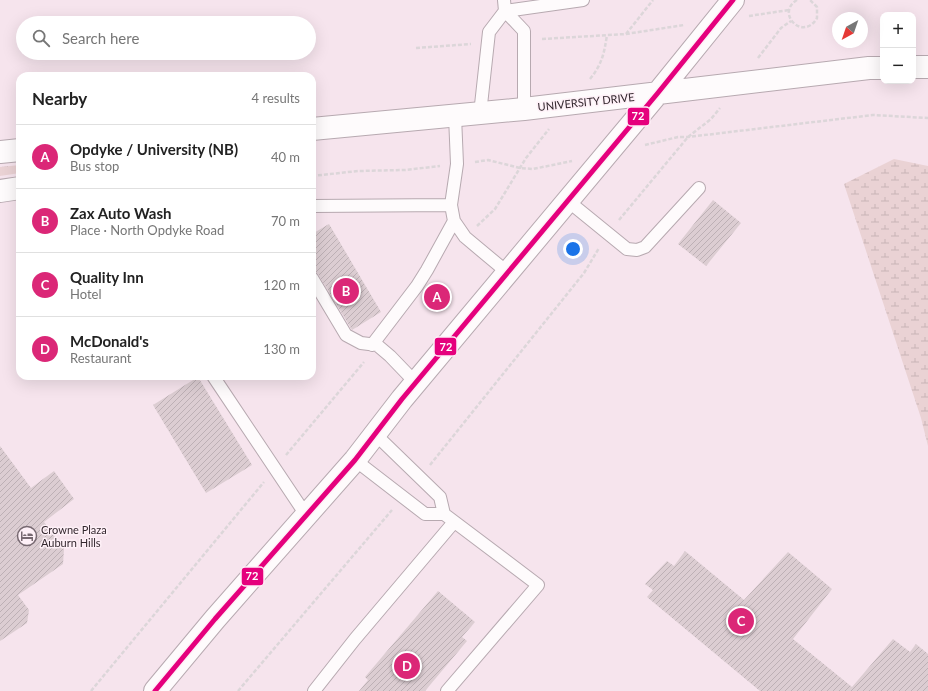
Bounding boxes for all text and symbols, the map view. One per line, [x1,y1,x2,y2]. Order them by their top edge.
north arrow [832,12,868,48]
map controls [880,12,916,84]
button: + [880,12,916,48]
search box [16,16,316,60]
icon: search [30,27,52,49]
text: Search here [62,29,139,47]
button: − [880,48,916,84]
text: Nearby [32,88,87,109]
text: 4 results [252,90,300,106]
street label: UNIVERSITY DRIVE [537,90,635,113]
line badge: 72 [627,107,650,126]
text: 72 [632,109,644,122]
text: Opdyke / University (NB) [70,140,238,158]
text: A [40,149,50,165]
text: 40 m [271,149,300,165]
text: Bus stop [70,158,119,174]
text: Zax Auto Wash [70,204,172,222]
text: B [41,213,49,229]
text: 70 m [271,213,300,229]
text: Place · North Opdyke Road [70,222,224,238]
your location [563,239,583,259]
text: Quality Inn [70,268,144,286]
pin: B [333,276,359,306]
text: C [41,277,49,293]
text: 120 m [263,277,300,293]
pin: A [424,282,450,312]
text: Hotel [70,286,102,302]
text: McDonald's [70,332,149,350]
line badge: 72 [434,337,457,356]
text: 72 [440,340,452,353]
text: D [40,341,50,357]
text: 130 m [263,341,300,357]
text: Restaurant [70,350,132,366]
place label: Crowne Plaza Auburn Hills [41,523,107,549]
hotel icon: Crowne Plaza Auburn Hills [16,525,38,547]
line badge: 72 [241,567,264,586]
text: 72 [246,569,258,582]
pin: C [728,606,754,636]
pin: D [394,651,420,681]

